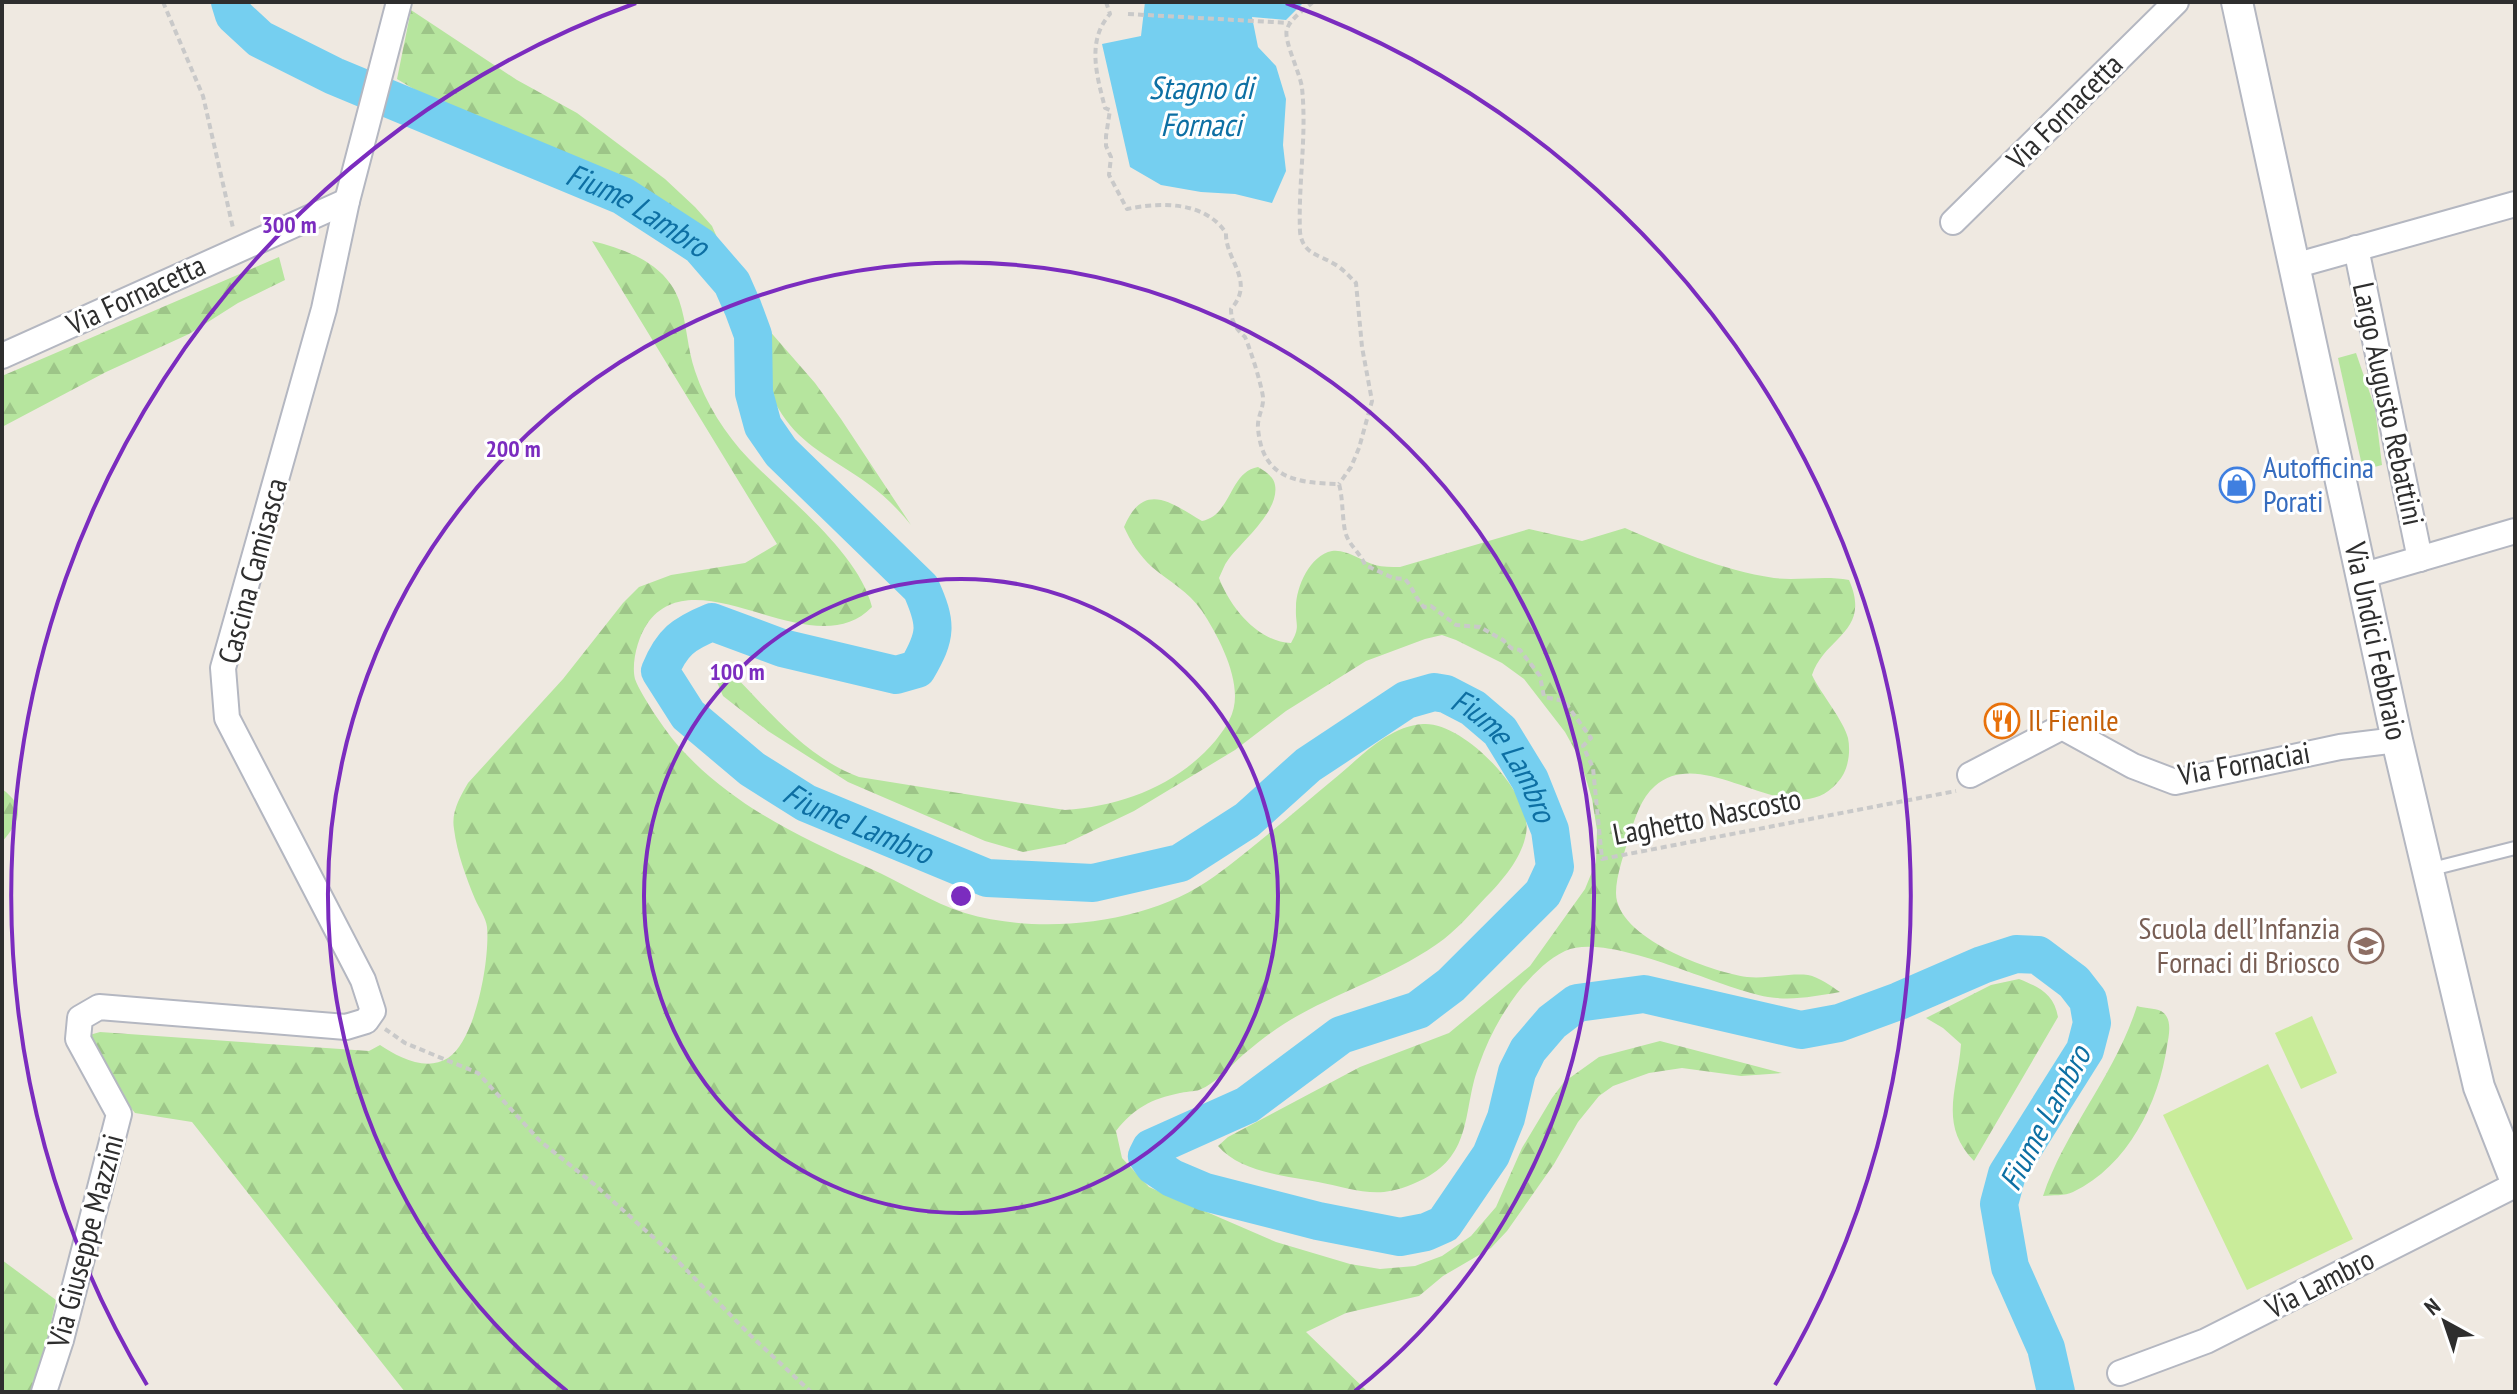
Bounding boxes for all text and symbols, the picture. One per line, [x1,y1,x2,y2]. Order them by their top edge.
street label: Via Fornacetta [1997,45,2130,178]
water label: Stagno di Fornaci [1149,66,1257,145]
water label: Fiume Lambro [560,153,719,268]
text: 300 m [261,209,317,240]
street label: Via Fornacetta [59,245,211,343]
street label: Largo Augusto Rebattini [2345,278,2434,529]
text: 200 m [485,433,541,464]
place label: Autofficina Porati [2263,447,2374,520]
shop icon: Autofficina Porati [2218,466,2256,504]
street label: Cascina Camisasca [208,474,295,668]
street label: Via Undici Febbraio [2336,537,2417,743]
text: 100 m [709,656,765,687]
water label: Fiume Lambro [1445,679,1567,830]
place label: Il Fienile [2028,700,2119,739]
restaurant icon: Il Fienile [1983,702,2021,740]
street label: Via Fornaciai [2174,732,2313,793]
water label: Fiume Lambro [776,772,941,874]
street label: Laghetto Nascosto [1609,778,1804,853]
centre of rings [947,882,975,910]
place label: Scuola dell’Infanzia Fornaci di Briosco [2139,908,2340,981]
school or university icon: Scuola dell’Infanzia Fornaci di Briosco [2347,927,2385,965]
water label: Fiume Lambro [1989,1036,2101,1197]
street label: Via Giuseppe Mazzini [37,1130,132,1353]
street label: Via Lambro [2258,1239,2380,1327]
north arrow [2405,1282,2485,1362]
text: N [2419,1292,2446,1321]

